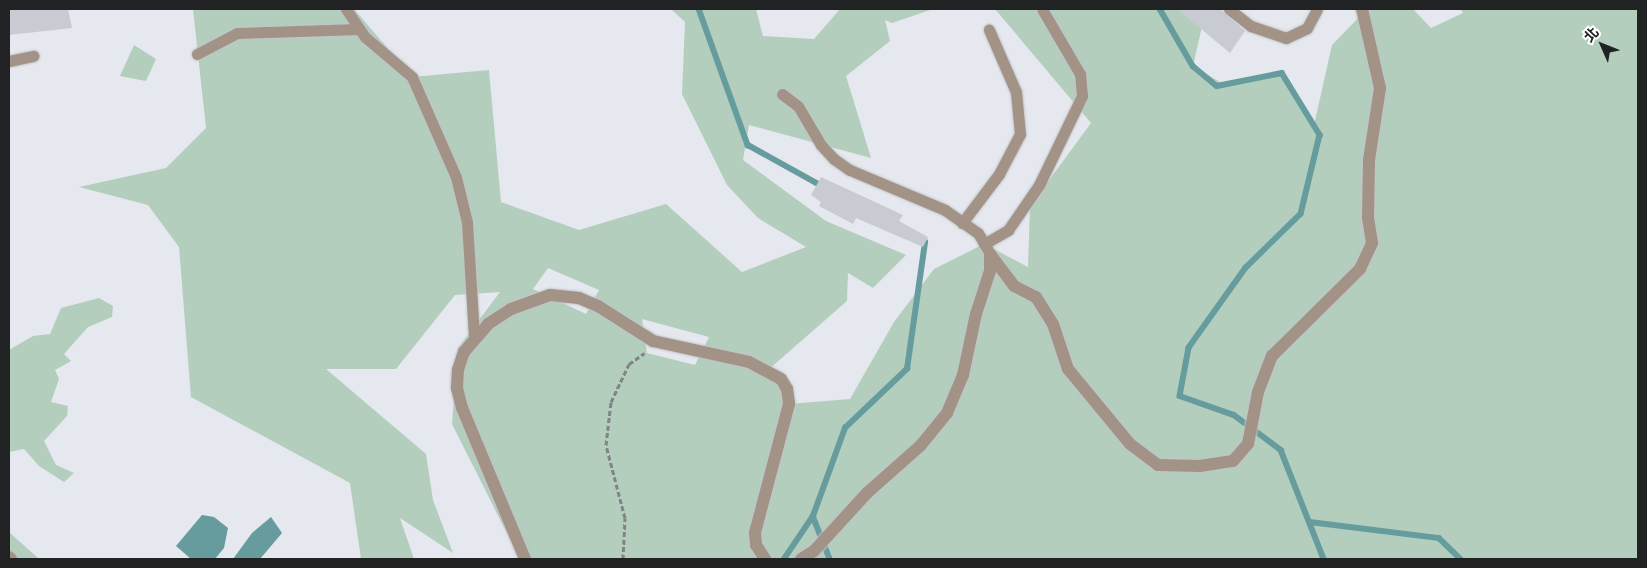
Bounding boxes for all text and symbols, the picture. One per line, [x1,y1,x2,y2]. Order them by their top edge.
north arrow [1577,20,1627,70]
text: 北 [1580,23,1603,46]

